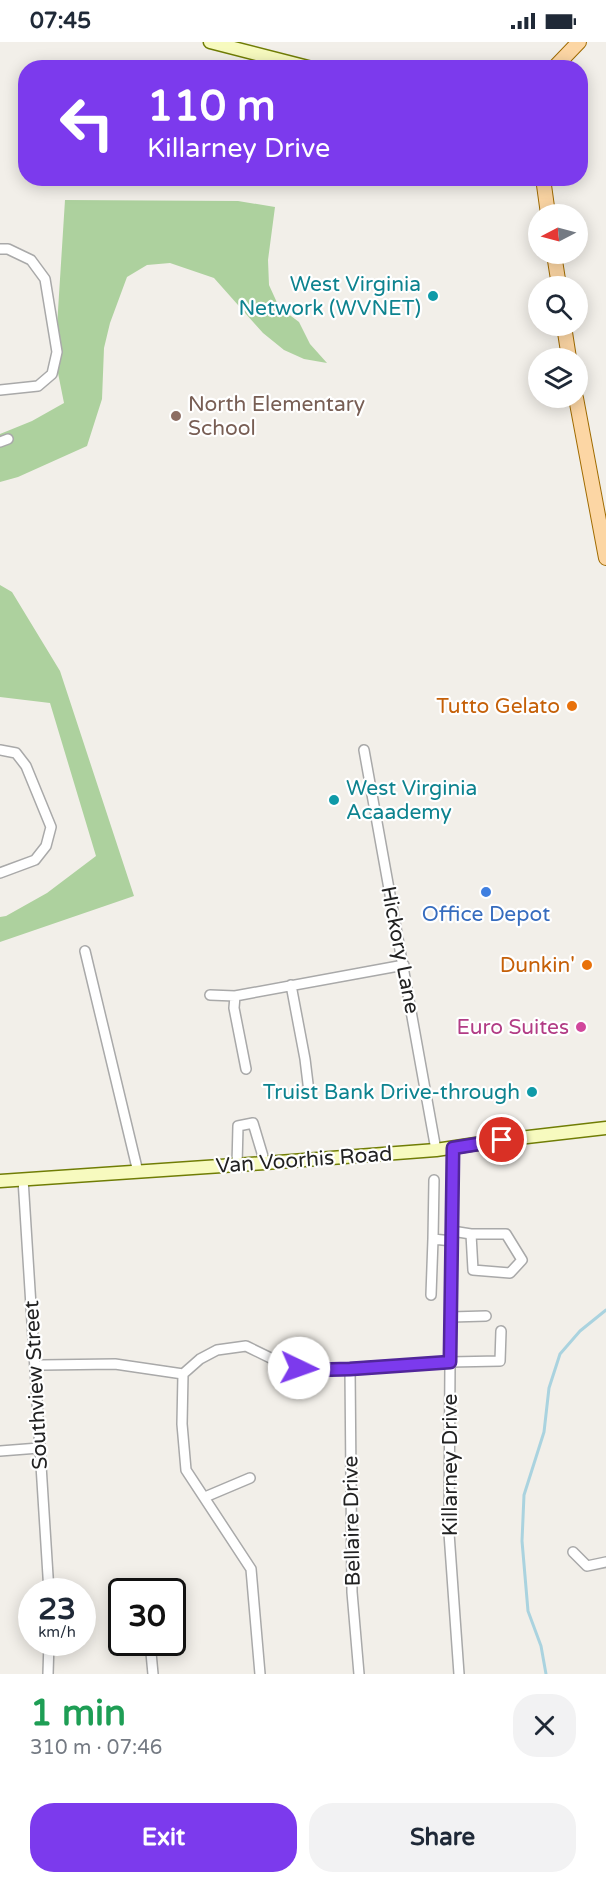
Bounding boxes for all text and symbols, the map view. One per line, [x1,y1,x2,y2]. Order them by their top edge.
text: 07:45 [30,8,91,34]
text: 110 m [147,81,276,132]
icon: left [48,84,126,162]
text: Killarney Drive [147,132,330,165]
north arrow [528,204,588,264]
map controls [528,204,588,408]
place label: West Virginia Network (WVNET) [238,272,421,321]
button: search [528,276,588,336]
marker: West Virginia Network (WVNET) [426,289,440,303]
button: layers [528,348,588,408]
place label: North Elementary School [188,392,365,441]
marker: North Elementary School [169,409,183,423]
place label: Tutto Gelato [436,694,560,719]
marker: Tutto Gelato [565,699,579,713]
place label: West Virginia Acaademy [346,776,477,825]
marker: West Virginia Acaademy [327,793,341,807]
street label: Hickory Lane [375,884,425,1016]
marker: Office Depot [479,885,493,899]
place label: Office Depot [422,902,550,927]
place label: Dunkin' [500,953,575,978]
marker: Dunkin' [580,958,594,972]
place label: Euro Suites [457,1015,569,1040]
marker: Euro Suites [574,1020,588,1034]
place label: Truist Bank Drive-through [263,1080,520,1105]
marker: Truist Bank Drive-through [525,1085,539,1099]
pin [476,1114,527,1165]
icon: arrive [485,1123,518,1156]
street label: Van Voorhis Road [215,1141,393,1179]
street label: Southview Street [19,1300,53,1470]
position arrow [267,1336,331,1400]
street label: Killarney Drive [438,1394,463,1536]
street label: Bellaire Drive [338,1455,366,1587]
speed limit sign: 30 [108,1578,186,1656]
text: 23 [38,1591,76,1628]
text: km/h [38,1623,76,1641]
text: 1 min [30,1692,126,1735]
button: close [513,1694,576,1757]
text: 310 m · 07:46 [30,1736,162,1760]
button: Exit [30,1803,297,1872]
button: Share [309,1803,576,1872]

